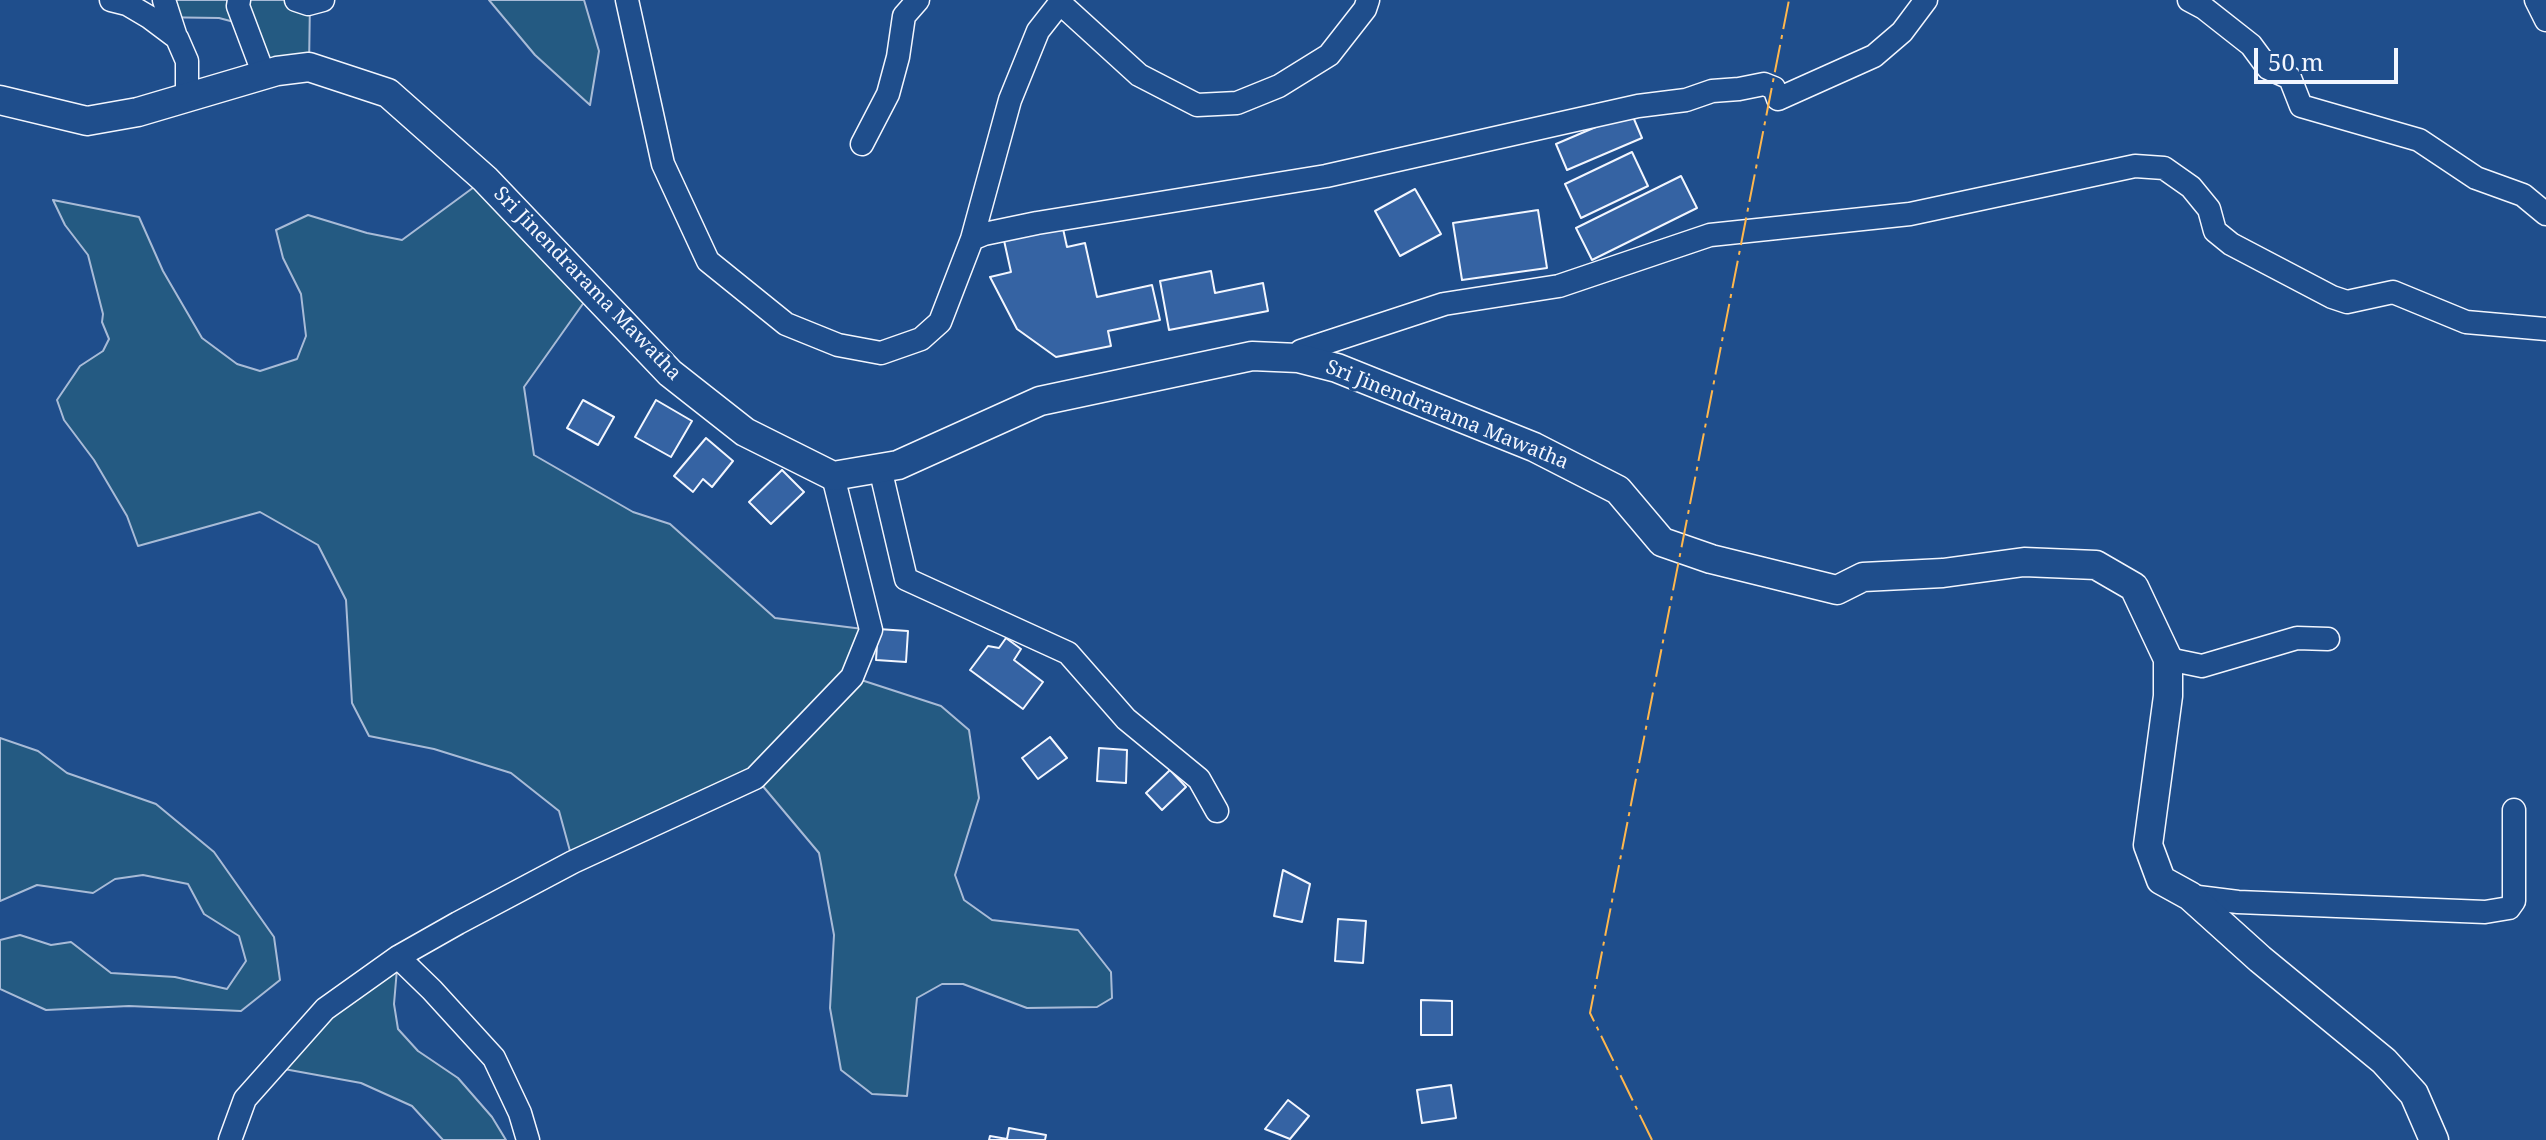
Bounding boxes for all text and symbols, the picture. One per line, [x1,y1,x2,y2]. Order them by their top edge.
scale bar [2258,32,2402,82]
text: 50 m [2268,45,2324,78]
street label: Sri Jinendrarama Mawatha [488,182,686,386]
street label: Sri Jinendrarama Mawatha [1322,355,1572,475]

